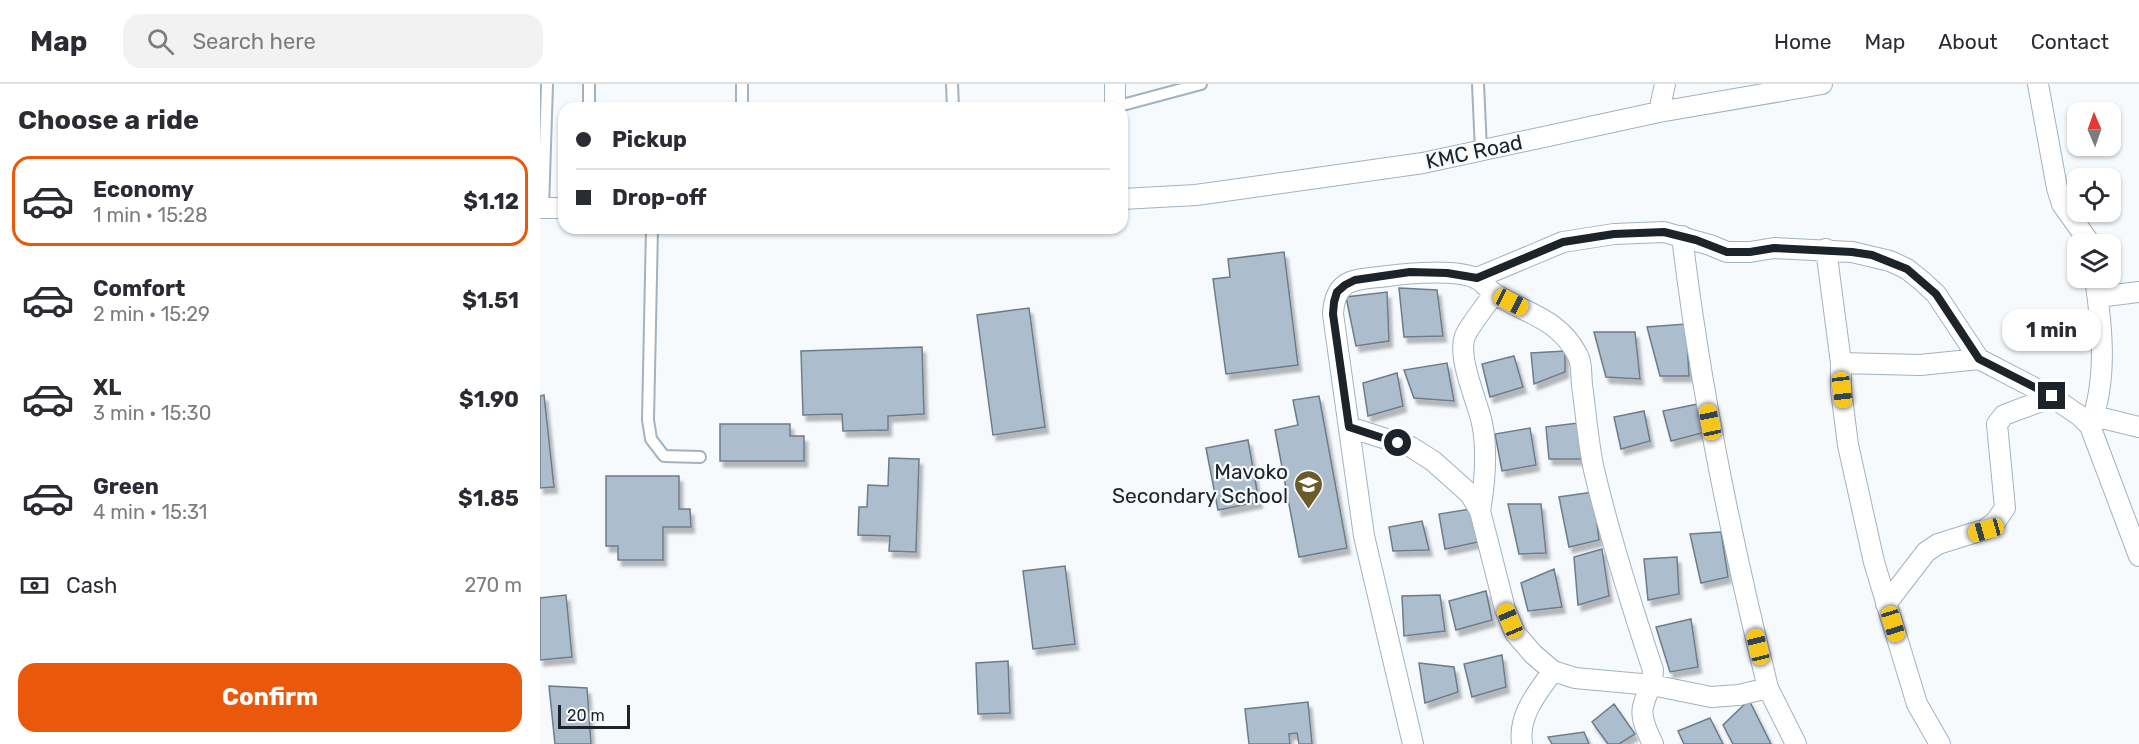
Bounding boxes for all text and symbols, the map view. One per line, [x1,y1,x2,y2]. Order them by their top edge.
search box [123,14,543,68]
text: Map [30,25,87,58]
icon: search [144,25,177,58]
text: Search here [192,28,316,55]
text: Home [1774,29,1831,54]
text: Map [1864,29,1905,54]
text: About [1938,29,1998,54]
text: Contact [2031,29,2109,54]
north arrow [2067,102,2121,156]
map controls [2067,102,2121,288]
text: Choose a ride [18,104,199,136]
text: Pickup [612,126,687,153]
street label: KMC Road [1423,129,1525,174]
button: locate [2067,168,2121,222]
icon: car [21,174,75,228]
text: Economy [93,176,194,203]
text: Drop-off [612,184,707,211]
text: $1.12 [463,188,519,215]
text: 1 min · 15:28 [93,203,208,227]
button: layers [2067,234,2121,288]
icon: car [21,273,75,327]
text: Comfort [93,275,185,302]
car [1491,286,1531,318]
text: $1.51 [462,287,519,314]
text: 2 min · 15:29 [93,302,210,326]
callout: 1 min [2002,309,2102,351]
text: 1 min [2026,318,2077,342]
car [1831,371,1853,409]
icon: car [21,372,75,426]
text: XL [93,374,121,401]
route end [2038,382,2065,409]
text: $1.90 [459,386,519,413]
text: 3 min · 15:30 [93,401,211,425]
car [1697,403,1723,441]
route start [1384,429,1411,456]
place label: Mavoko Secondary School [1112,459,1288,508]
school or university icon: Mavoko Secondary School [1293,468,1325,510]
icon: car [21,471,75,525]
text: Green [93,473,159,500]
text: $1.85 [458,485,519,512]
text: 4 min · 15:31 [93,500,207,524]
car [1966,516,2006,544]
icon: cash [18,569,51,602]
text: Cash [66,572,117,599]
text: 270 m [465,573,522,597]
car [1495,601,1525,641]
car [1879,604,1907,644]
car [1745,627,1771,667]
button: Confirm [18,663,522,732]
scale bar [558,702,630,730]
text: 20 m [567,706,605,725]

